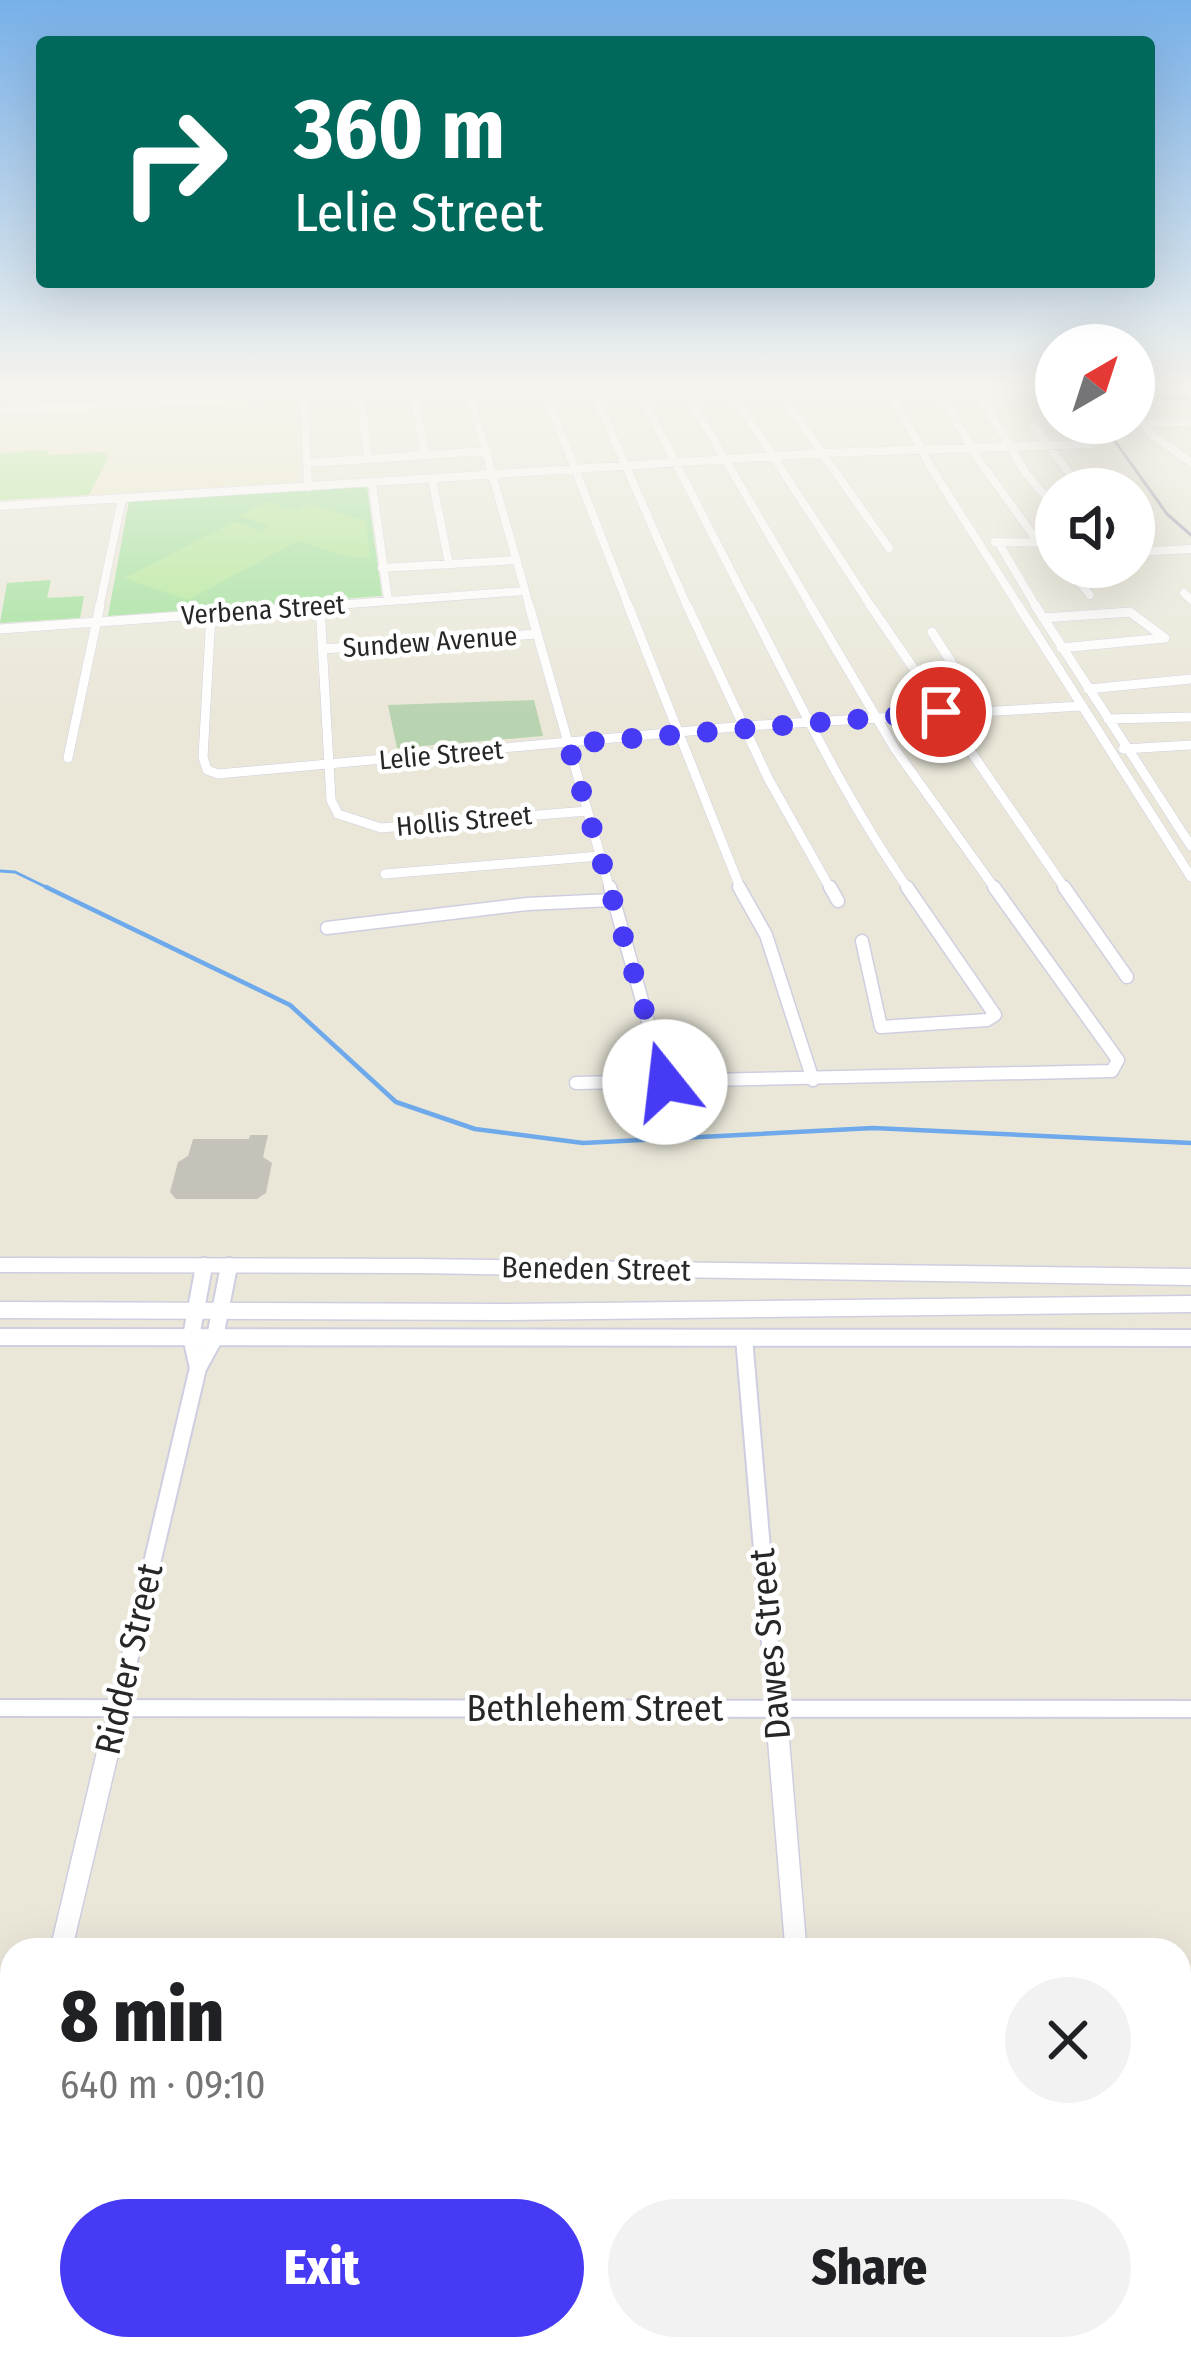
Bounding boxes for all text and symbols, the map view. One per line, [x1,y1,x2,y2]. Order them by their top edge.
text: 360 m [294,79,505,180]
icon: right [96,84,252,240]
text: Lelie Street [294,181,543,245]
north arrow [1035,324,1155,444]
map controls [1035,324,1155,588]
button: sound [1035,468,1155,588]
street label: Verbena Street [180,588,346,632]
street label: Sundew Avenue [342,620,518,664]
pin [890,661,992,763]
icon: arrive [908,679,974,745]
street label: Lelie Street [377,734,505,776]
street label: Hollis Street [395,799,533,843]
position arrow [602,1019,728,1145]
street label: Beneden Street [501,1249,691,1289]
street label: Dawes Street [740,1546,800,1741]
street label: Ridder Street [86,1559,172,1759]
street label: Bethlehem Street [467,1687,724,1731]
text: 8 min [60,1974,224,2060]
button: close [1005,1977,1131,2103]
text: 640 m · 09:10 [60,2062,265,2108]
button: Exit [60,2199,584,2337]
button: Share [608,2199,1131,2337]

